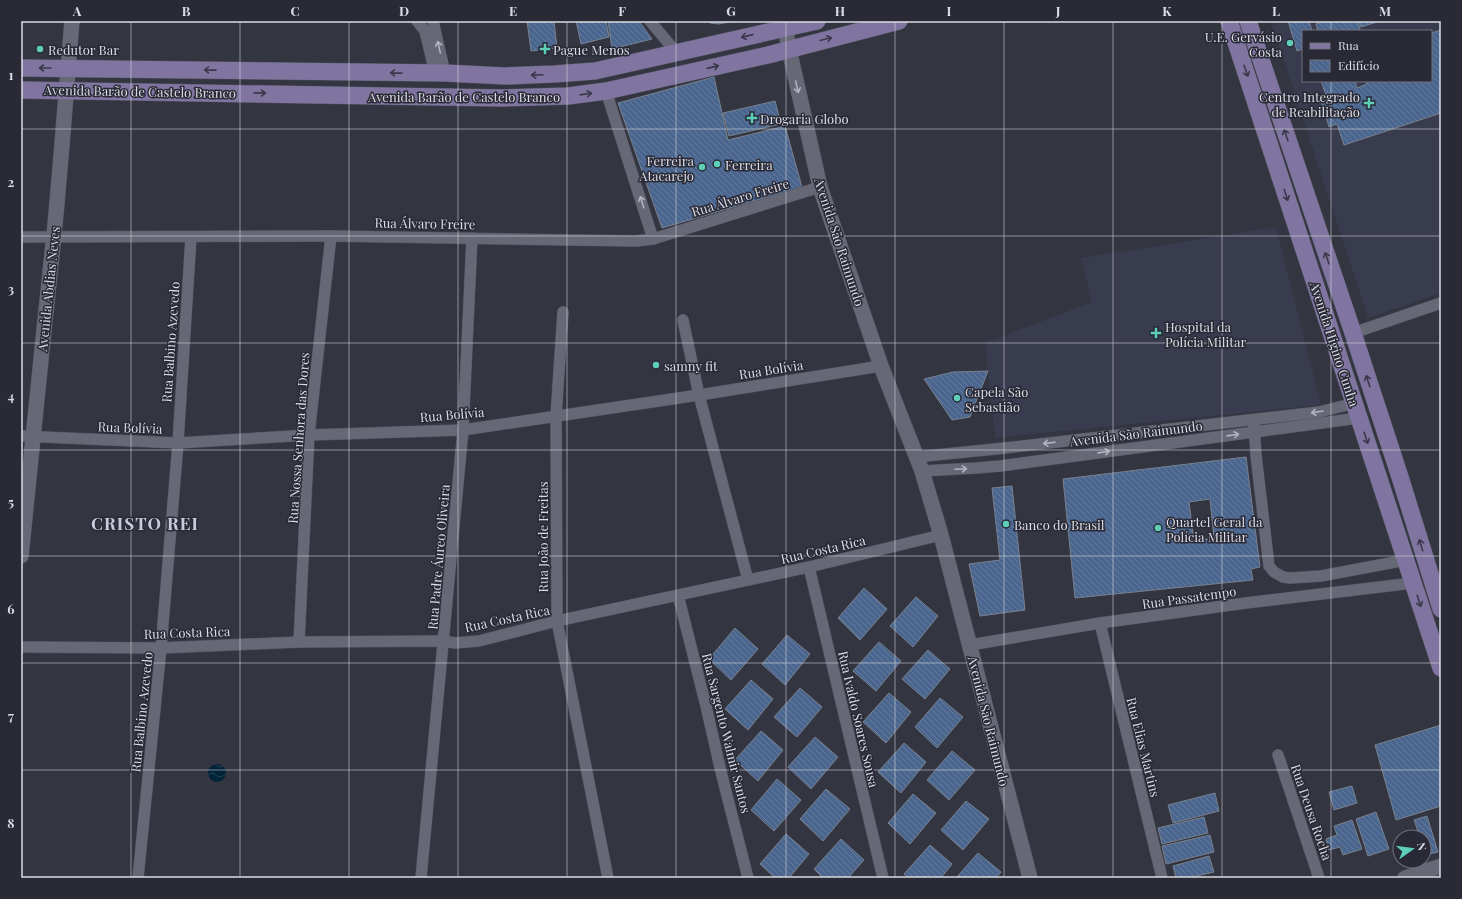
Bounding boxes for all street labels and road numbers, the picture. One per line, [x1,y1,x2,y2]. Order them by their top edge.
street label: Avenida Barão de Castelo Branco [43,81,236,101]
street label: Avenida Barão de Castelo Branco [367,88,560,105]
street label: Rua Álvaro Freire [689,174,791,220]
street label: Avenida São Raimundo [811,175,869,308]
street label: Rua Álvaro Freire [374,214,476,232]
street label: Avenida Abdias Neves [33,225,63,353]
street label: Avenida Higino Cunha [1306,278,1363,409]
street label: Rua Balbino Azevedo [157,281,183,403]
street label: Rua Nossa Senhora das Dores [284,352,312,524]
street label: Rua Bolívia [738,355,805,382]
street label: Rua Bolívia [419,403,486,425]
street label: Avenida São Raimundo [1068,416,1203,450]
street label: Rua Bolívia [97,417,163,437]
street label: Rua João de Freitas [534,481,551,593]
street label: Rua Padre Áureo Oliveira [423,483,453,630]
street label: Rua Costa Rica [779,531,868,567]
street label: Rua Passatempo [1141,582,1237,612]
street label: Rua Costa Rica [463,601,552,635]
street label: Rua Costa Rica [143,622,231,642]
street label: Rua Ivaldo Soares Sousa [835,649,883,790]
street label: Rua Balbino Azevedo [126,651,156,773]
street label: Rua Sargento Walmir Santos [699,651,755,815]
street label: Avenida São Raimundo [964,653,1013,788]
street label: Rua Elias Martins [1123,695,1165,799]
street label: Rua Deusa Rocha [1288,762,1337,863]

